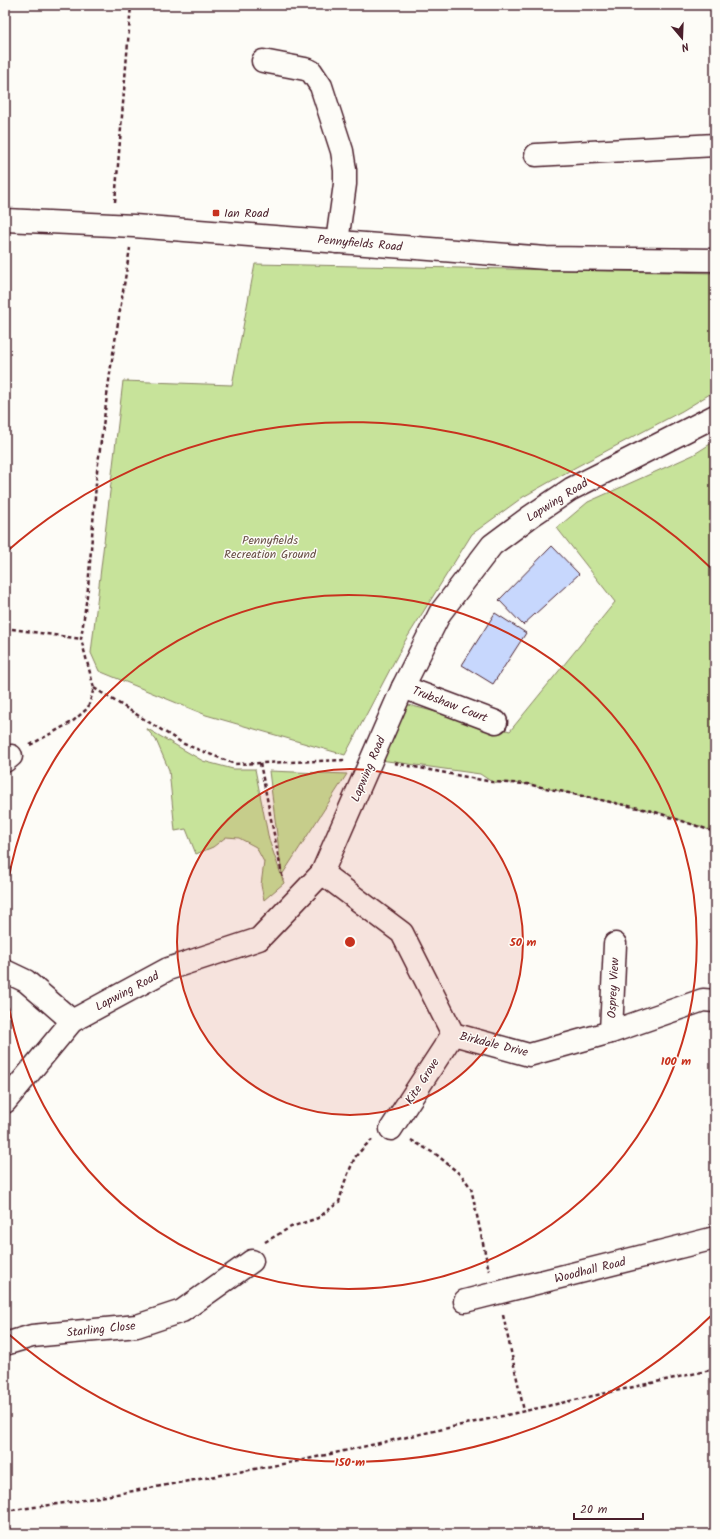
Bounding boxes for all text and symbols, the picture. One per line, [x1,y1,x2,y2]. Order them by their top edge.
north arrow [662,18,702,58]
text: N [679,37,691,56]
place label: Ian Road [224,204,270,223]
marker: Ian Road [211,208,221,218]
street label: Pennyfields Road [317,230,404,257]
street label: Lapwing Road [523,473,593,527]
park label: Pennyfields Recreation Ground [224,531,317,564]
street label: Trubshaw Court [409,681,491,728]
street label: Lapwing Road [346,732,391,805]
text: 50 m [509,933,537,952]
centre of rings [343,935,357,949]
street label: Osprey View [602,956,625,1019]
street label: Lapwing Road [92,966,163,1016]
street label: Birkdale Drive [458,1027,531,1062]
text: 100 m [661,1052,691,1071]
street label: Kite Grove [400,1054,445,1108]
street label: Woodhall Road [552,1252,629,1289]
street label: Starling Close [66,1316,137,1343]
text: 150 m [335,1453,365,1472]
scale bar [574,1495,643,1521]
text: 20 m [580,1500,608,1519]

